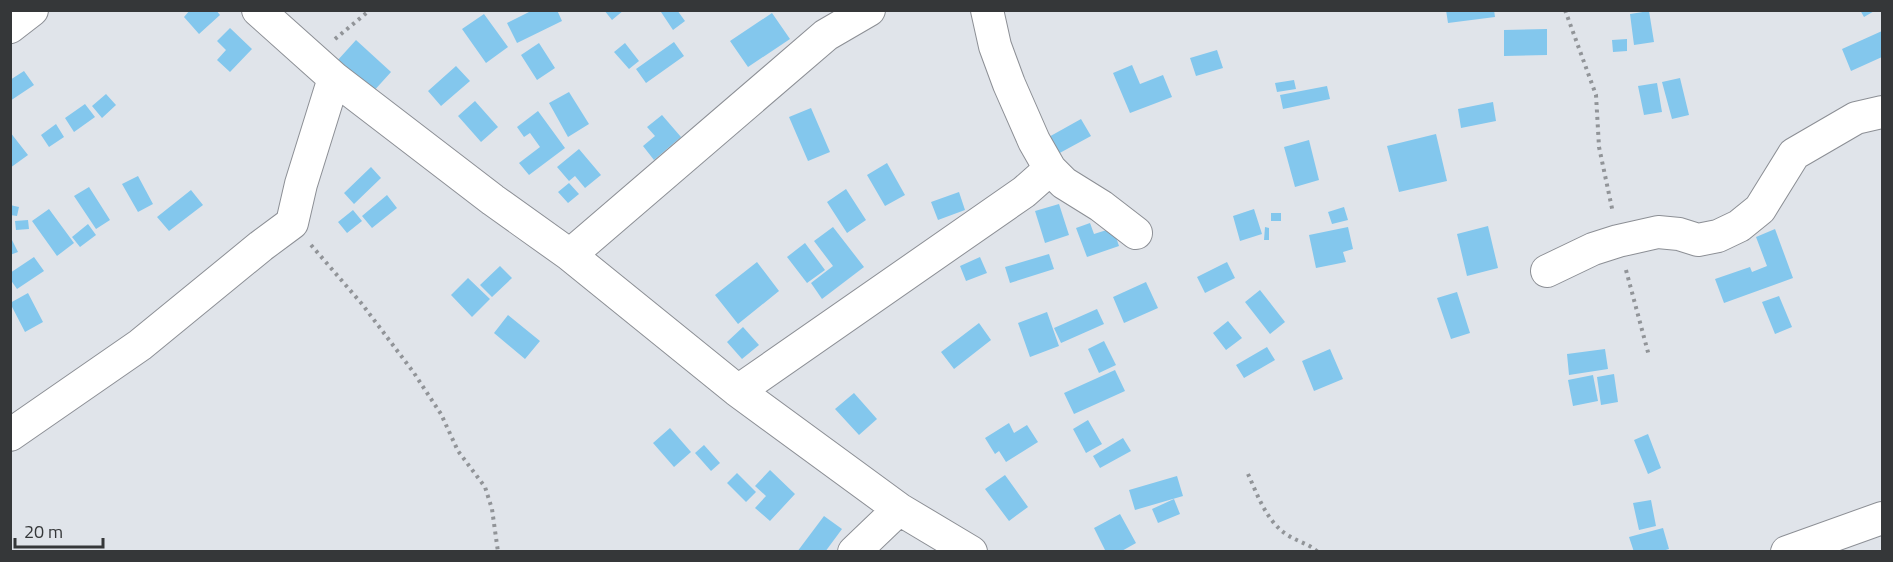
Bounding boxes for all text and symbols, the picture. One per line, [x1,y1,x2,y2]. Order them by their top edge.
scale bar [15,511,104,549]
text: 20 m [24,518,63,545]

